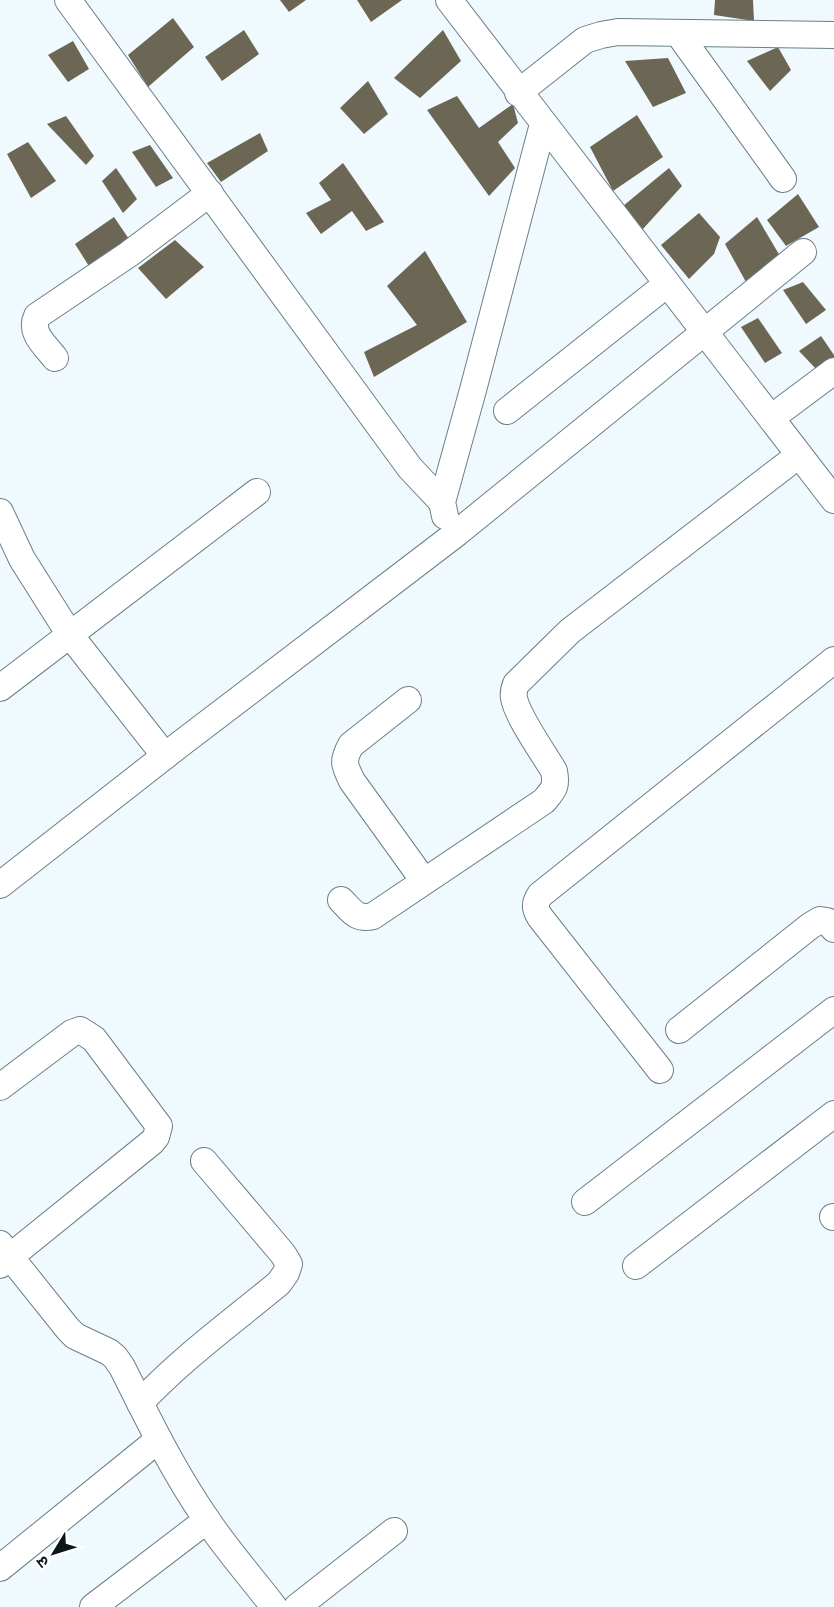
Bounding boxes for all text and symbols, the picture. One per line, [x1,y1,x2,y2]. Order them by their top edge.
north arrow [24,1523,84,1583]
text: उ [32,1552,53,1571]

